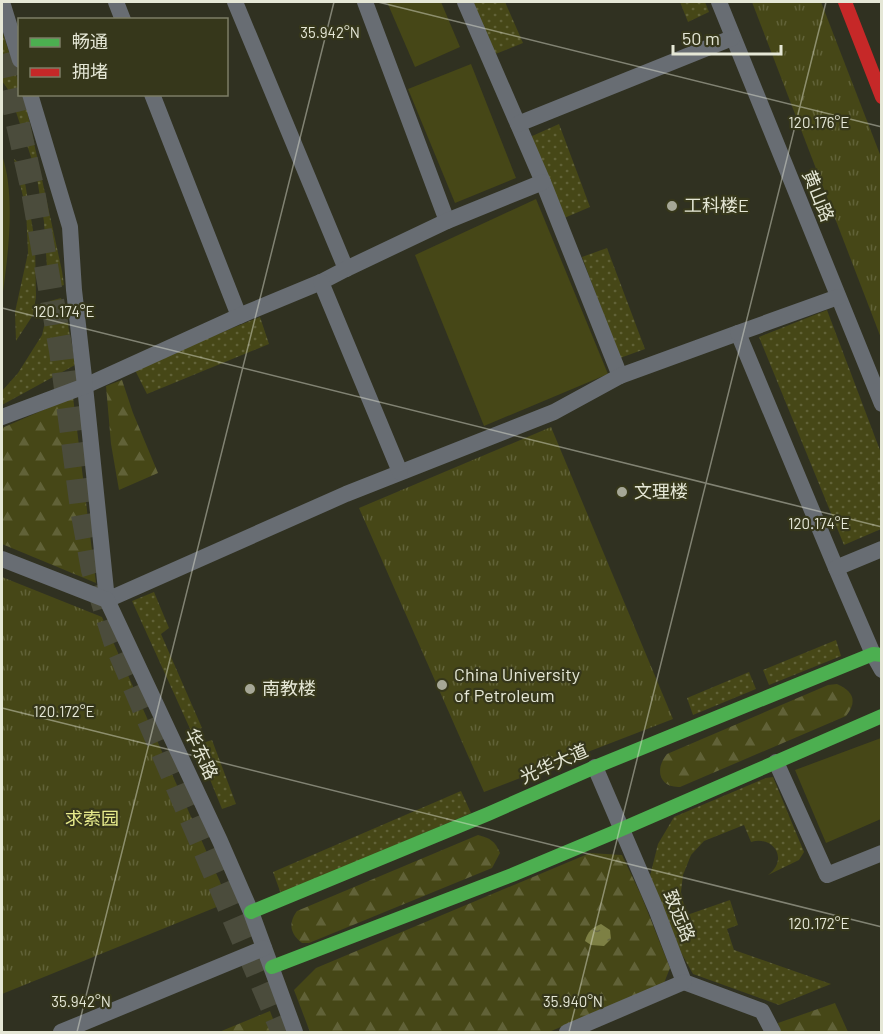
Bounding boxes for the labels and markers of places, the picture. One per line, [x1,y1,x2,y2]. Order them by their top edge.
place label: 工科楼E [684,194,749,216]
marker: 工科楼E [665,199,679,213]
place label: 文理楼 [634,480,688,502]
marker: 文理楼 [615,485,629,499]
place label: China University of Petroleum [454,663,580,706]
place label: 南教楼 [262,677,316,699]
marker: China University of Petroleum [435,678,449,692]
marker: 南教楼 [243,682,257,696]

